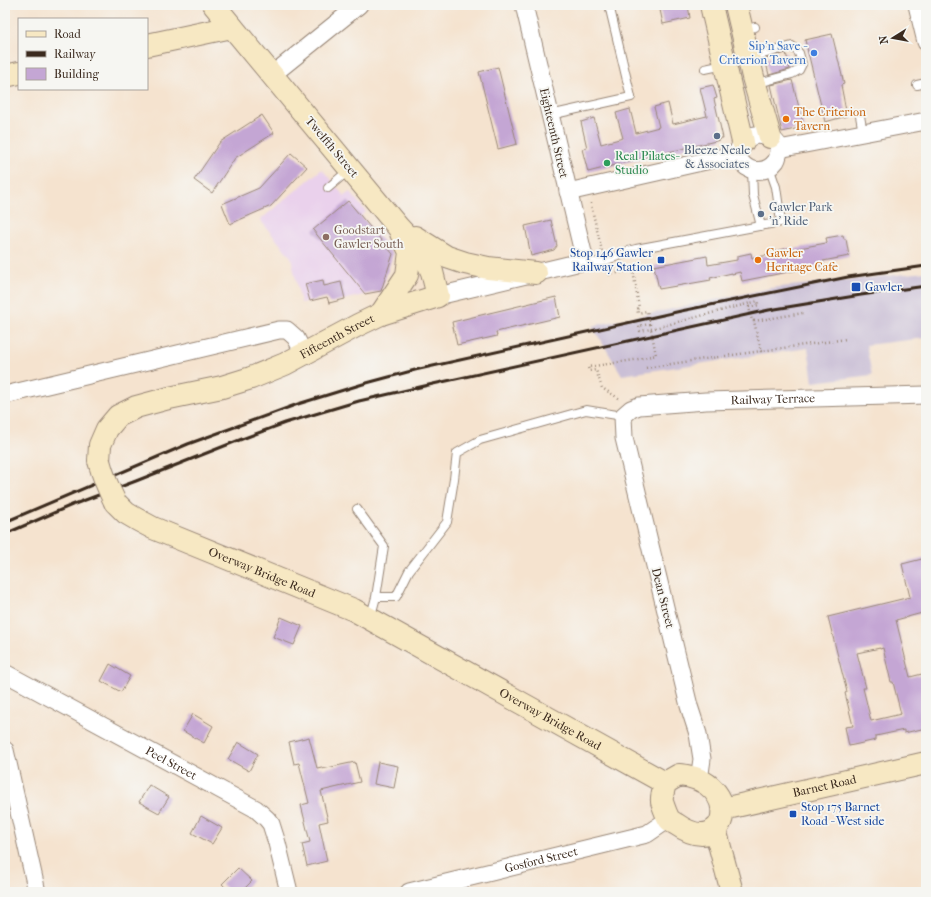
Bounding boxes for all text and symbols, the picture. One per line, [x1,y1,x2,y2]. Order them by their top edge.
legend [18,18,148,90]
north arrow [873,18,913,58]
text: Road [54,27,81,41]
text: N [876,34,891,45]
place label: Sip'n Save - Criterion Tavern [719,39,808,67]
text: Railway [54,47,96,61]
marker: Sip'n Save - Criterion Tavern [809,48,819,58]
text: Building [54,67,99,81]
street label: Eighteenth Street [537,87,571,180]
place label: The Criterion Tavern [794,105,866,133]
street label: Twelfth Street [303,114,362,181]
marker: The Criterion Tavern [781,114,791,124]
marker: Bleeze Neale & Associates [712,131,722,141]
place label: Bleeze Neale & Associates [684,143,750,171]
place label: Real Pilates- Studio [615,149,680,177]
marker: Real Pilates- Studio [602,158,612,168]
place label: Gawler Park 'n' Ride [769,200,833,228]
marker: Gawler Park 'n' Ride [756,209,766,219]
place label: Goodstart Gawler South [334,223,404,251]
marker: Goodstart Gawler South [321,232,331,242]
place label: Stop 146 Gawler Railway Station [570,246,654,274]
place label: Gawler Heritage Cafe [766,246,838,274]
marker: Stop 146 Gawler Railway Station [656,255,666,265]
marker: Gawler Heritage Cafe [753,255,763,265]
place label: Gawler [865,280,903,294]
marker: Gawler [850,281,862,293]
street label: Fifteenth Street [297,311,377,362]
street label: Railway Terrace [731,391,815,407]
street label: Overway Bridge Road [206,544,318,601]
street label: Dean Street [649,566,677,630]
street label: Overway Bridge Road [497,685,604,753]
street label: Peel Street [143,743,200,783]
street label: Barnet Road [791,772,858,800]
place label: Stop 175 Barnet Road - West side [801,800,885,828]
marker: Stop 175 Barnet Road - West side [788,809,798,819]
street label: Gosford Street [503,844,580,875]

